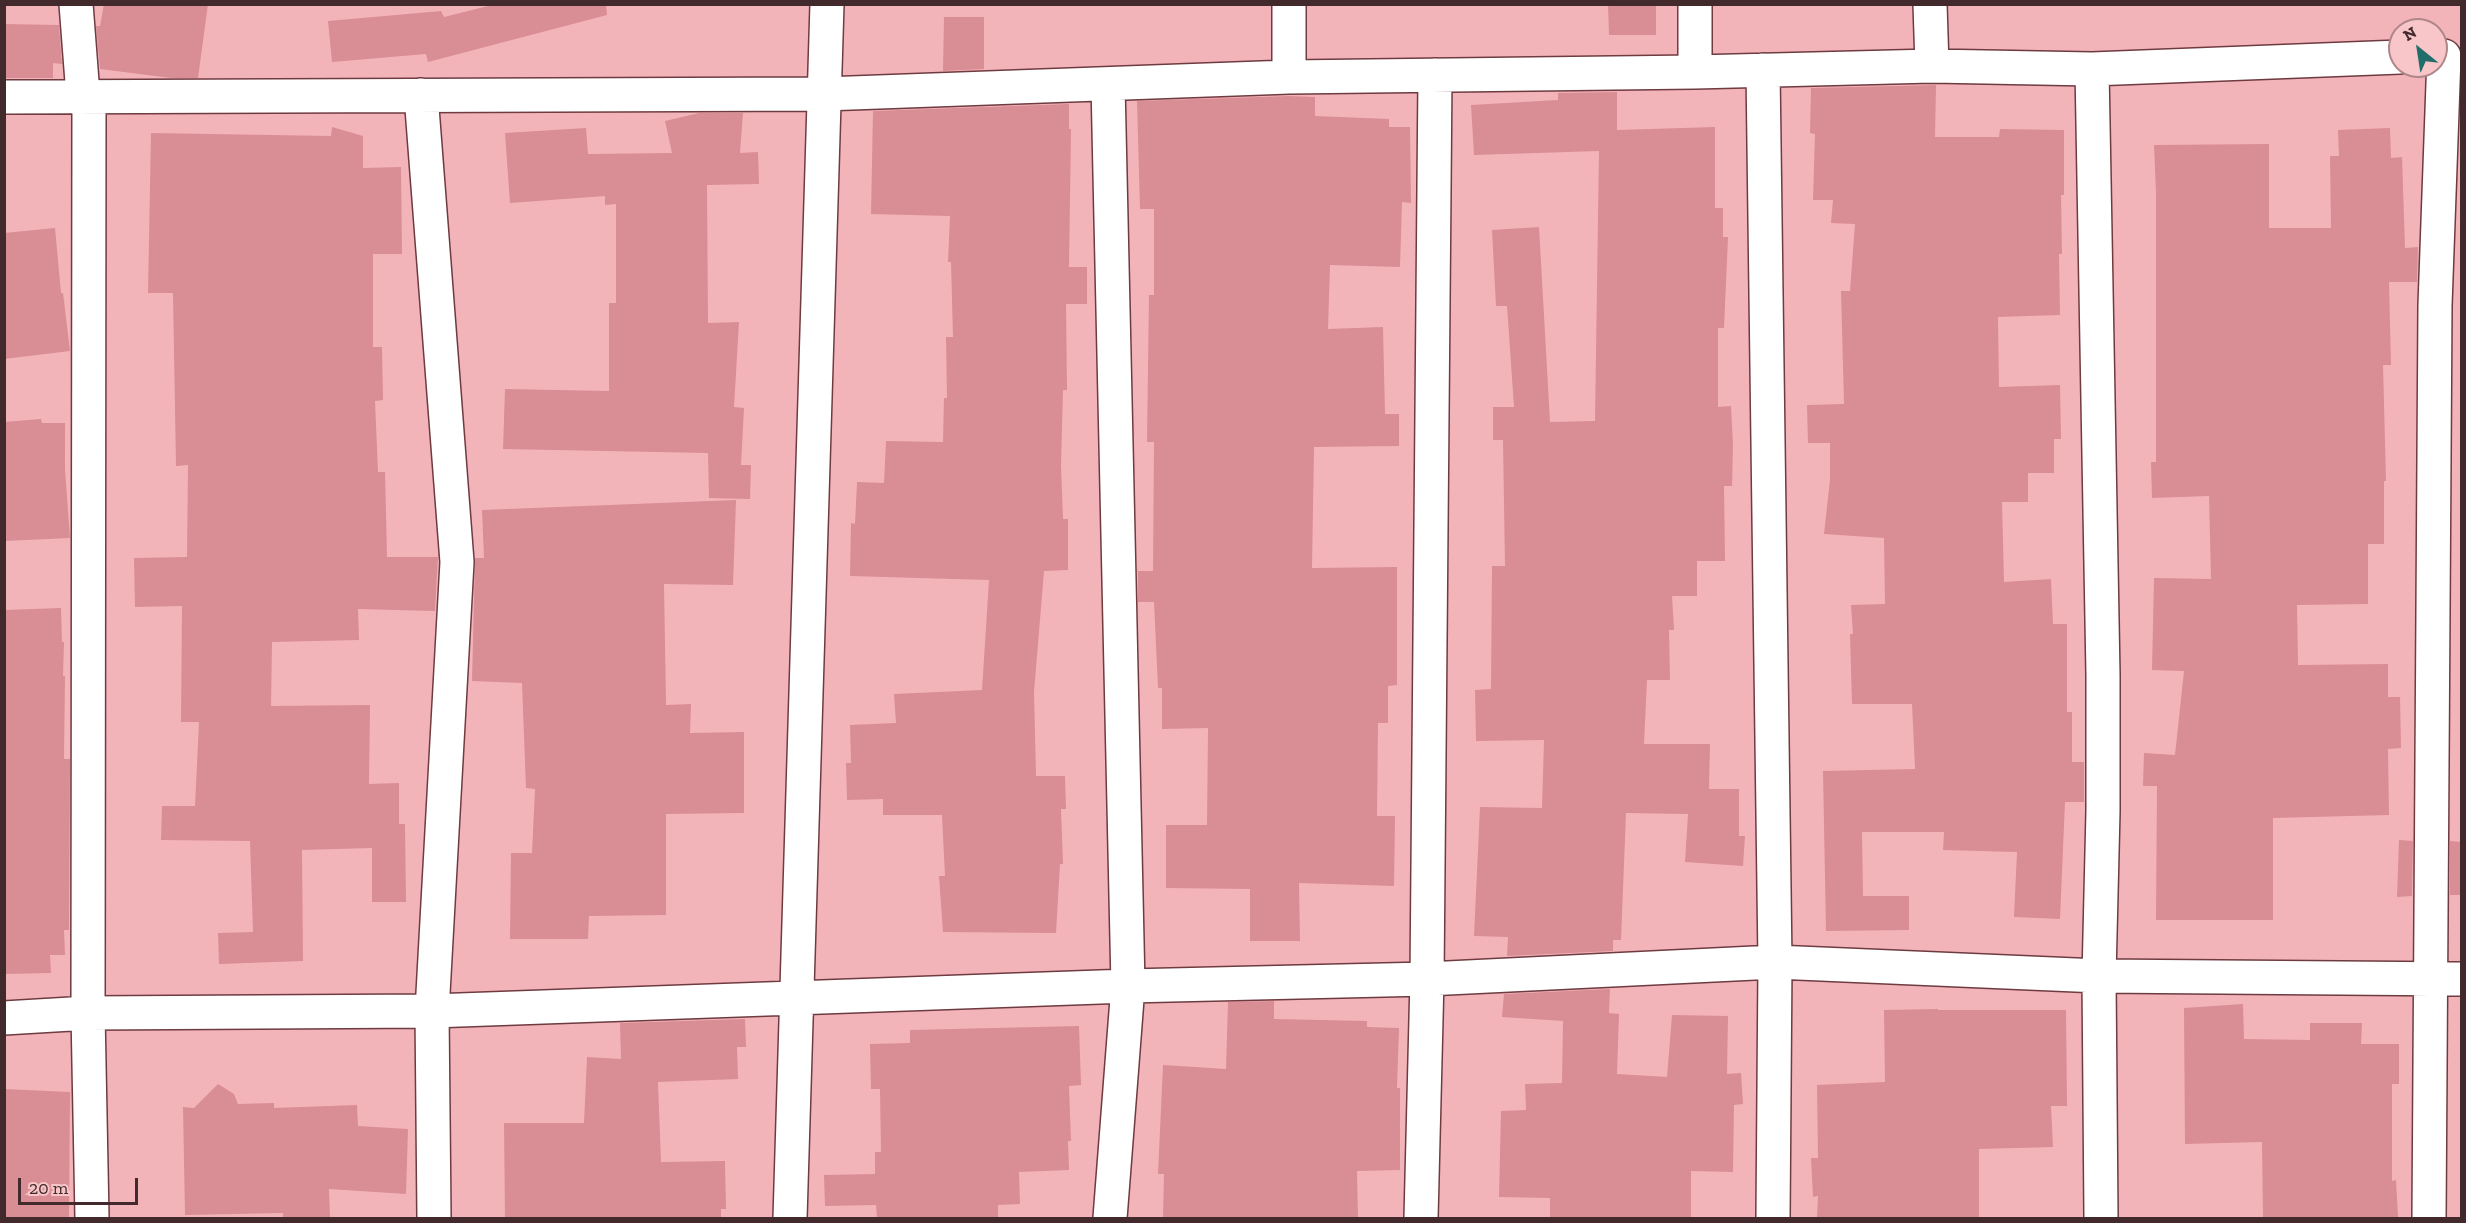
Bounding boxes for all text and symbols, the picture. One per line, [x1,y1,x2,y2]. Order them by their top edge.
north arrow [2388,18,2448,78]
text: N [2400,22,2420,45]
scale bar [21,1166,141,1204]
text: 20 m [29,1177,68,1199]

